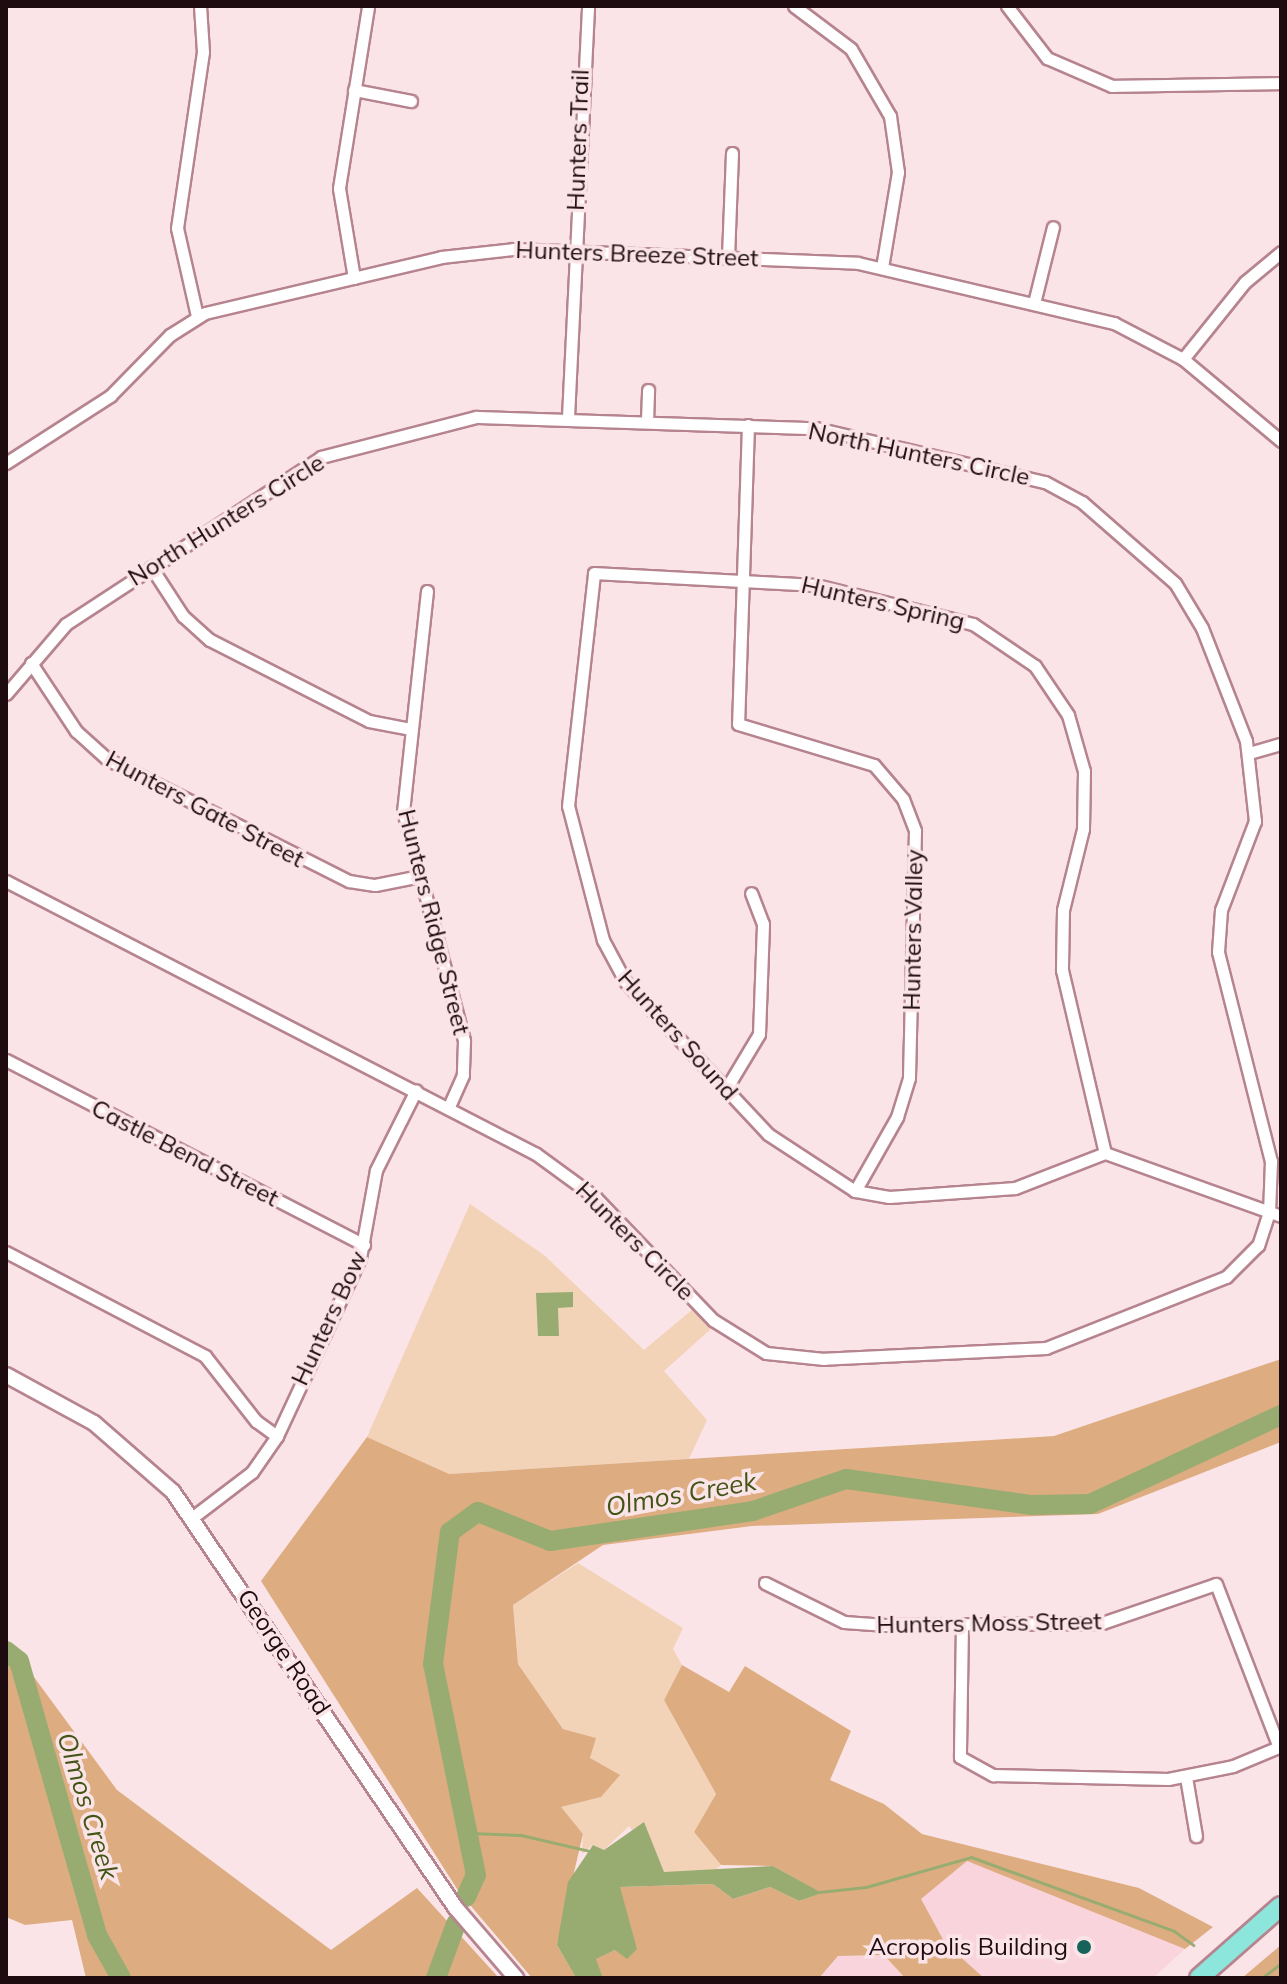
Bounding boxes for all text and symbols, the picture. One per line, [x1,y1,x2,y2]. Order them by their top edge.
street label: Hunters Trail [561,69,595,211]
street label: Hunters Breeze Street [515,235,759,273]
street label: North Hunters Circle [806,416,1032,492]
street label: North Hunters Circle [123,448,329,592]
street label: Hunters Spring [799,570,967,636]
street label: Hunters Gate Street [101,745,309,873]
street label: Hunters Ridge Street [392,806,476,1038]
street label: Hunters Valley [897,849,929,1011]
street label: Hunters Sound [612,964,744,1106]
street label: Castle Bend Street [87,1093,283,1213]
street label: Hunters Circle [570,1176,700,1306]
street label: Hunters Bow [285,1246,373,1390]
water label: Olmos Creek [603,1465,759,1523]
street label: George Road [231,1584,337,1720]
street label: Hunters Moss Street [876,1607,1102,1639]
water label: Olmos Creek [51,1729,125,1883]
place label: Acropolis Building [868,1933,1068,1961]
marker: Acropolis Building [1075,1938,1093,1956]

